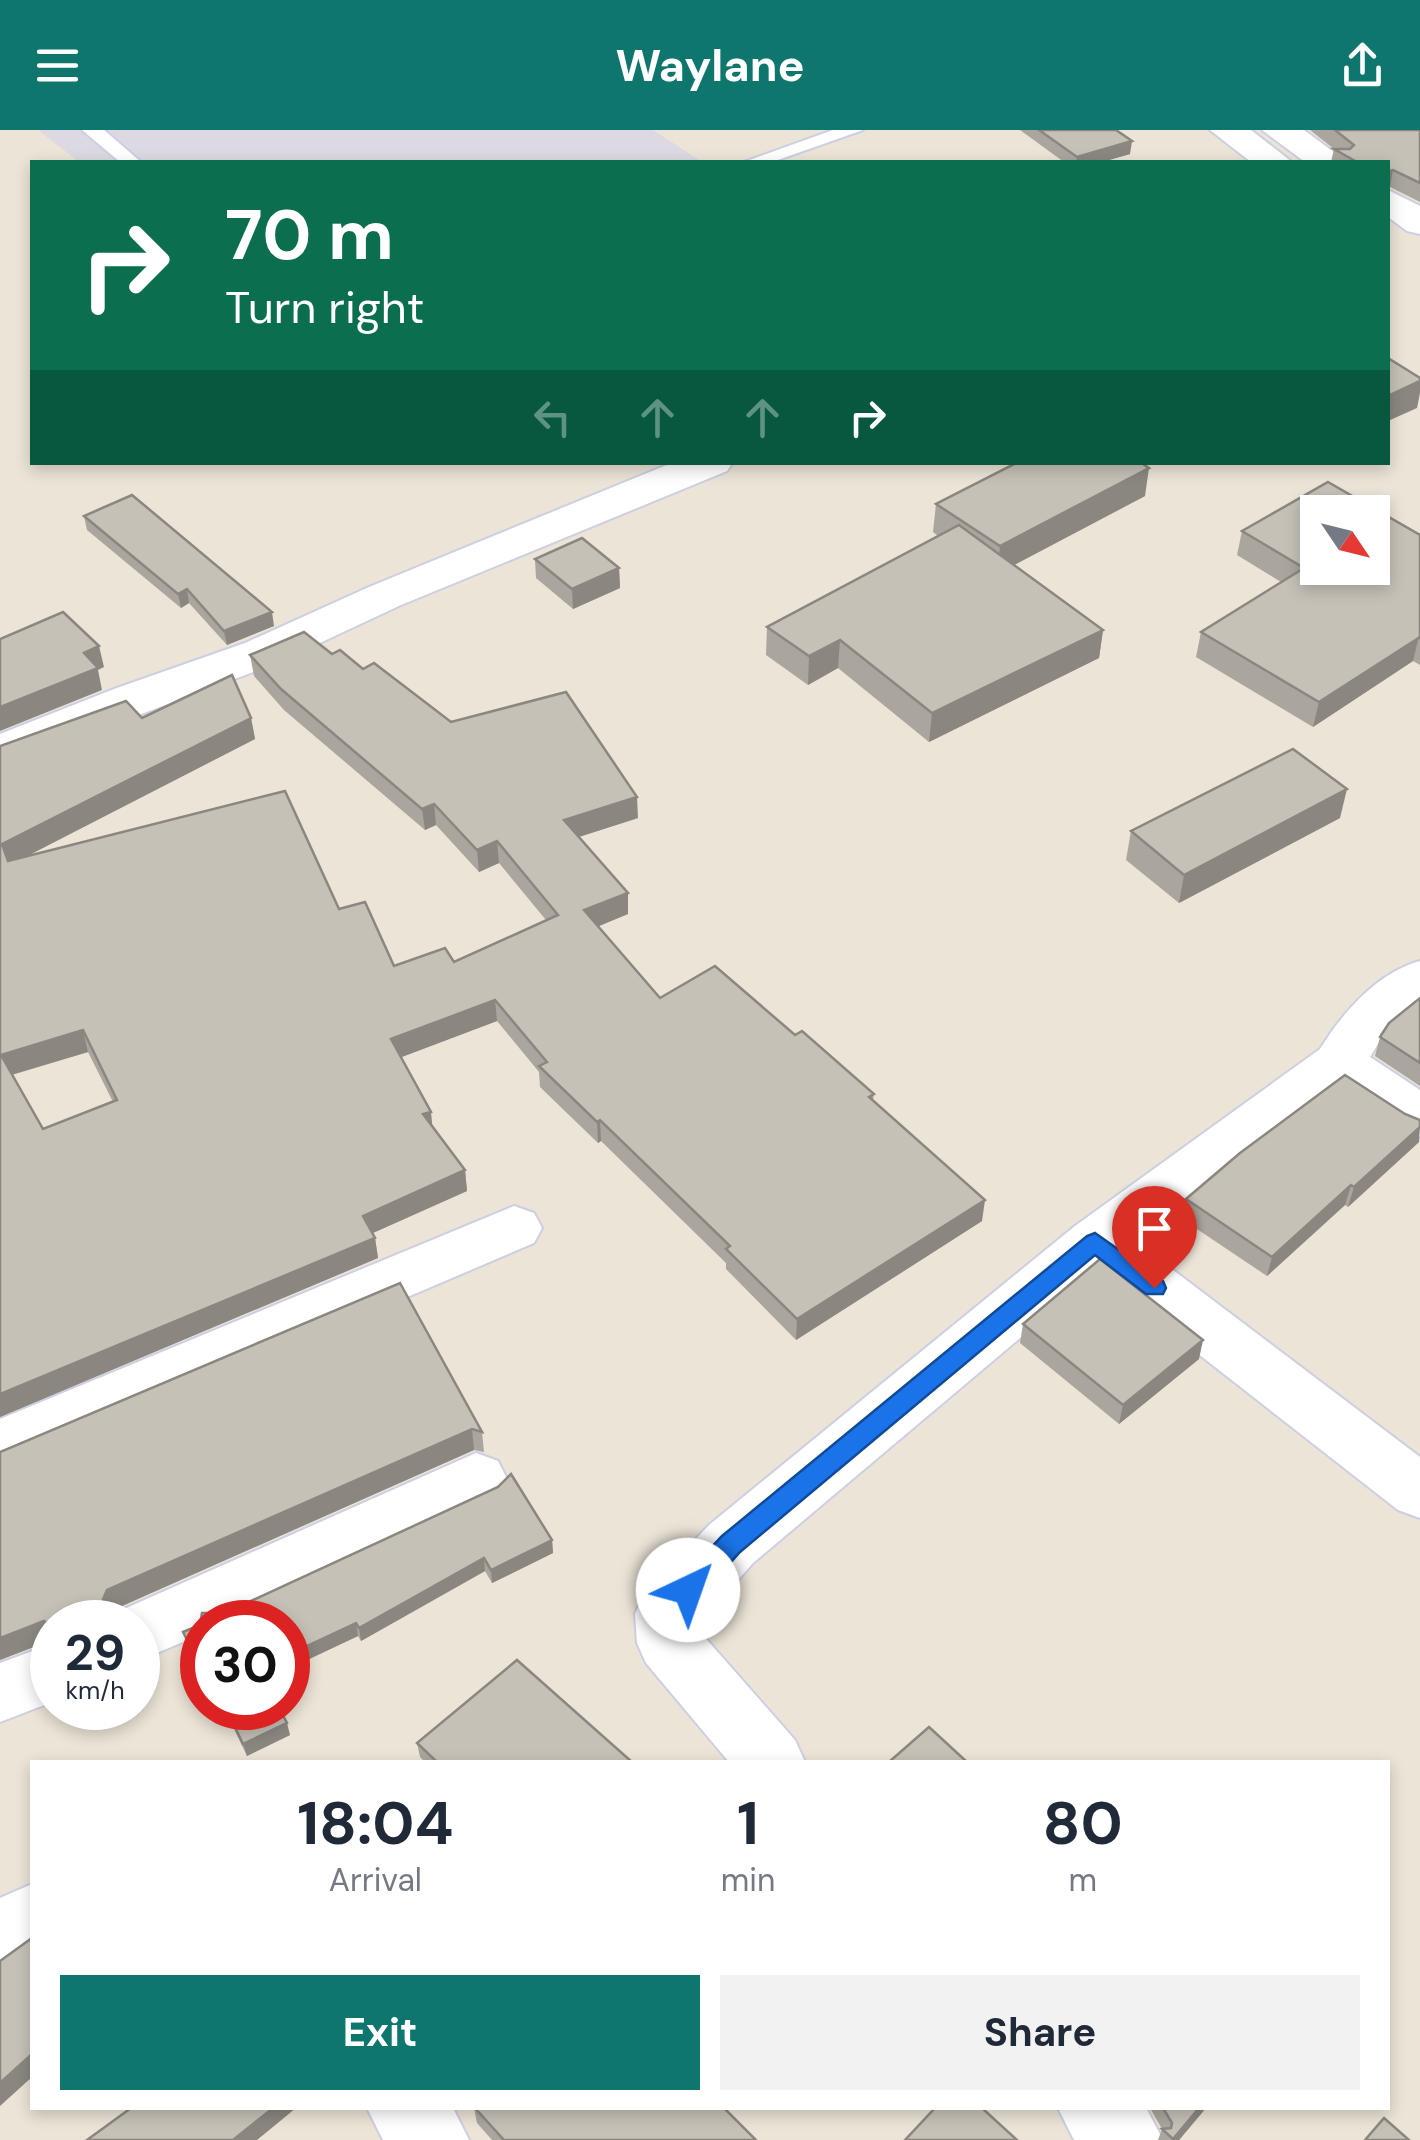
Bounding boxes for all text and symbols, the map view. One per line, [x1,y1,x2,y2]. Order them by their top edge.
text: Waylane [615,36,805,95]
icon: menu [30,38,85,93]
icon: share [1335,38,1390,93]
text: 70 m [225,190,394,281]
icon: right [60,200,190,330]
text: Turn right [225,278,424,337]
icon: left [525,390,580,445]
icon: ahead [630,390,685,445]
icon: ahead [735,390,790,445]
icon: right [840,390,895,445]
north arrow [1300,495,1390,585]
map controls [1300,495,1390,585]
pin [1112,1186,1197,1289]
icon: arrive [1127,1201,1182,1256]
position arrow [636,1538,740,1642]
speed limit sign: 30 [180,1600,310,1730]
text: 29 [65,1620,125,1686]
text: km/h [65,1674,125,1707]
text: 18:04 [297,1784,454,1863]
text: 1 [737,1784,759,1863]
text: 80 [1043,1784,1123,1863]
text: Arrival [329,1859,422,1901]
text: min [721,1859,775,1901]
text: m [1068,1859,1097,1901]
button: Exit [60,1975,700,2090]
button: Share [720,1975,1360,2090]

